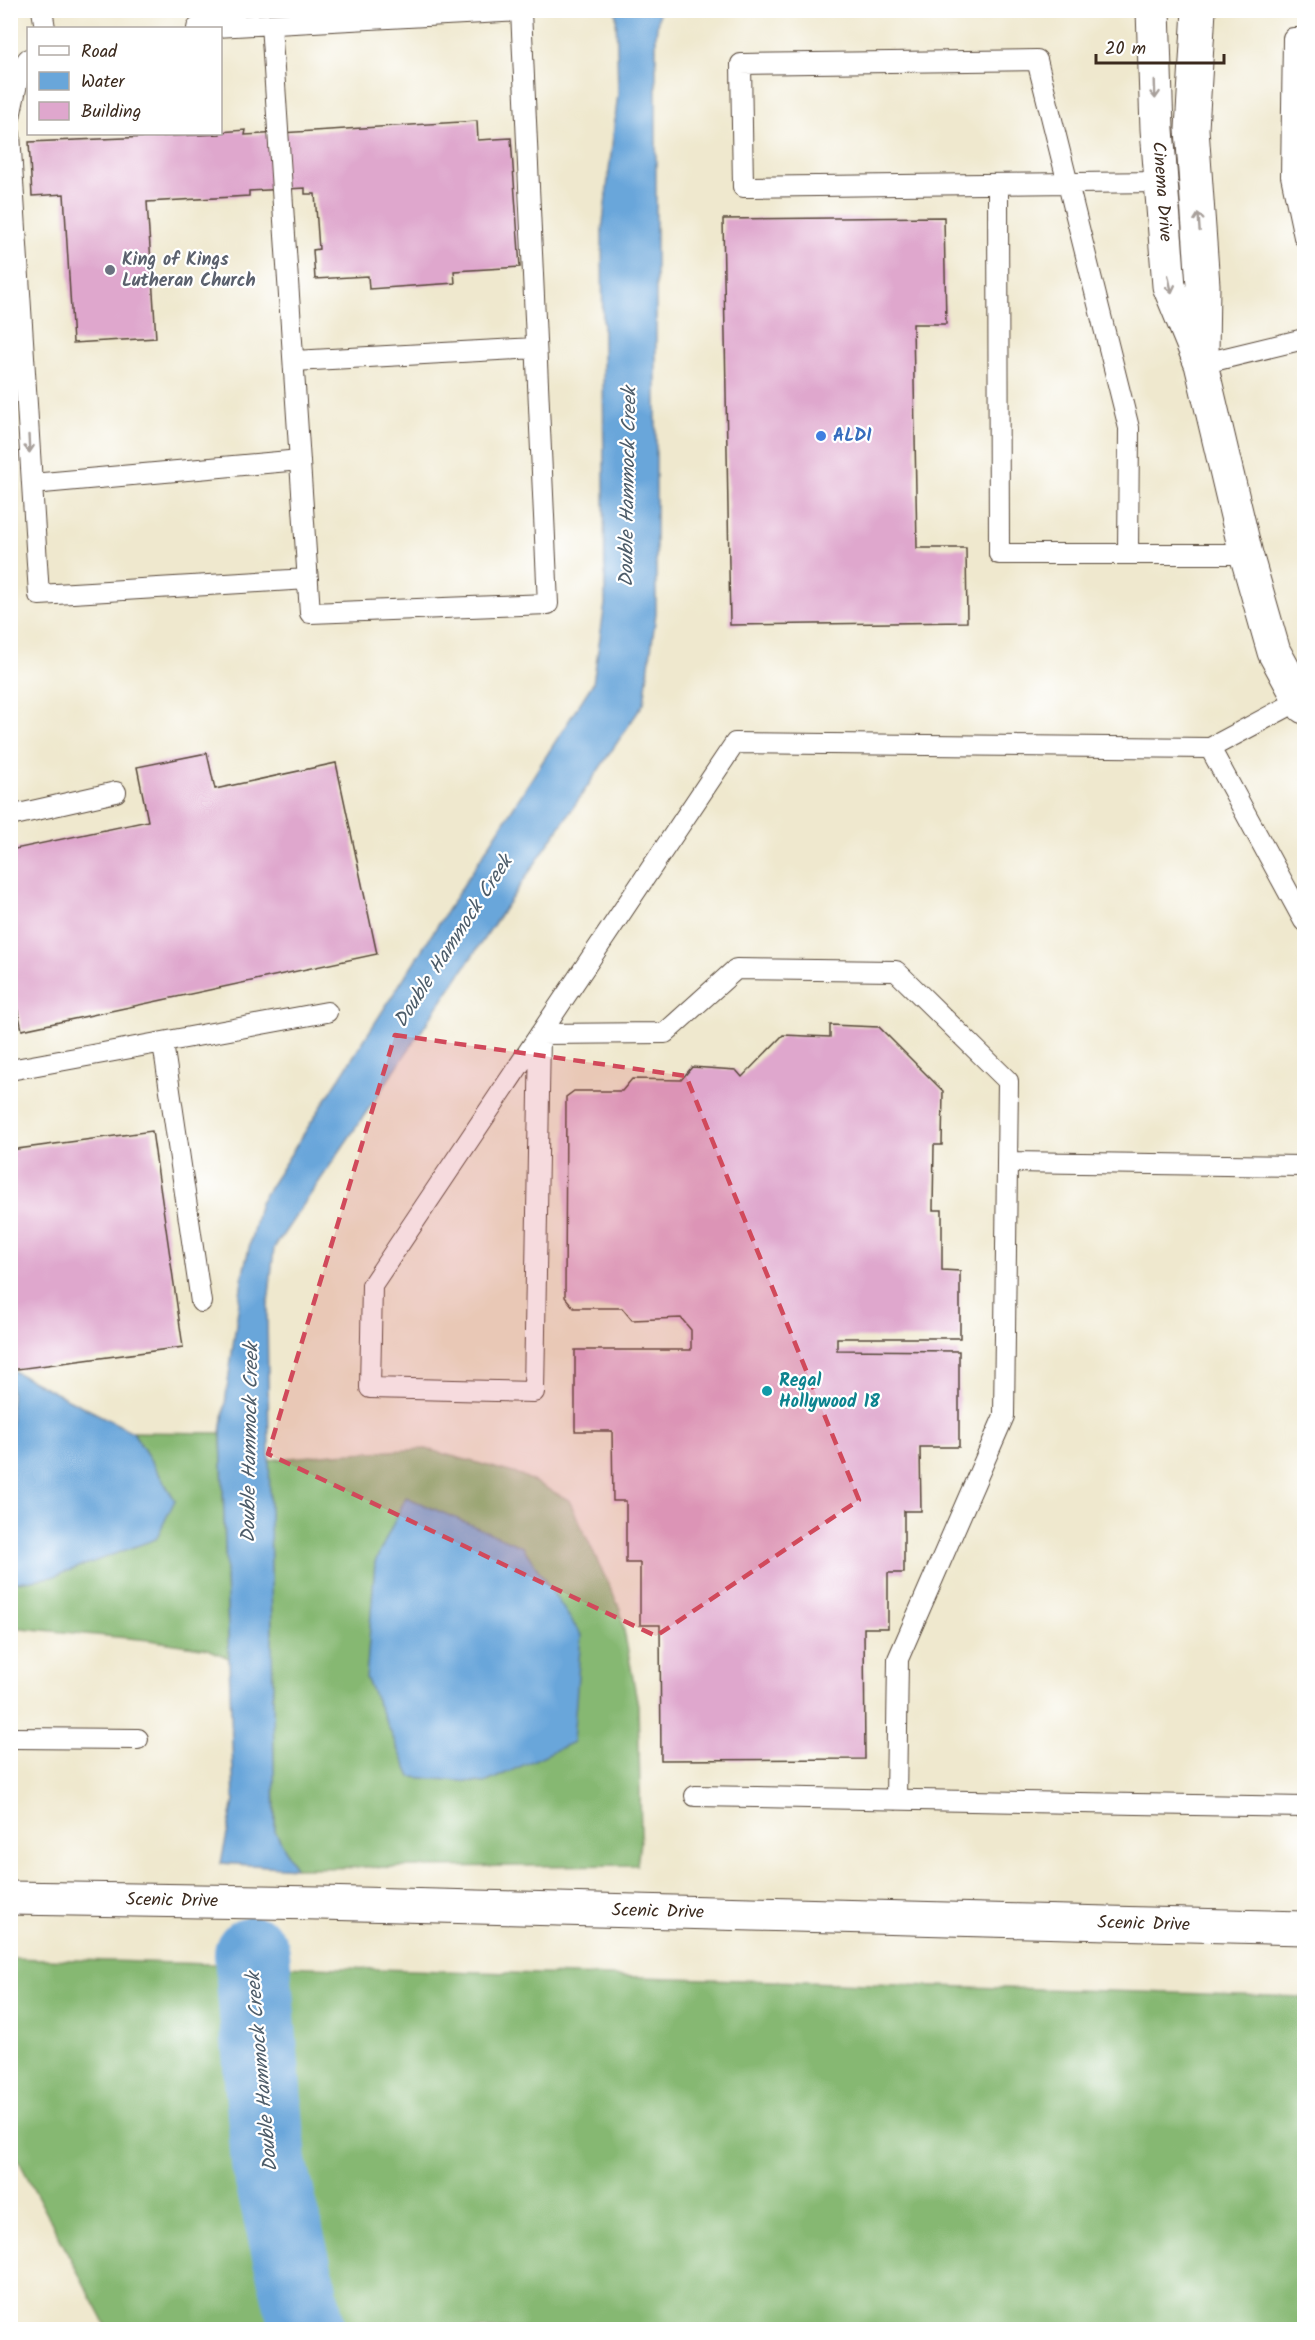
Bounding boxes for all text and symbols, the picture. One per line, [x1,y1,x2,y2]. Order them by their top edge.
legend [27,27,222,135]
scale bar [1096,27,1224,65]
text: 20 m [1105,35,1146,64]
text: Road [81,38,118,67]
text: Water [81,68,126,97]
one-way arrow [1150,79,1161,99]
text: Building [81,98,141,127]
street label: Cinema Drive [1144,141,1180,243]
one-way arrow [1193,213,1204,232]
place label: King of Kings Lutheran Church [122,246,256,296]
marker: King of Kings Lutheran Church [103,263,117,277]
one-way arrow [1165,274,1176,293]
water label: Double Hammock Creek [611,384,647,587]
place label: ALDI [833,422,872,451]
marker: ALDI [814,429,828,443]
one-way arrow [24,434,35,454]
water label: Double Hammock Creek [386,847,523,1035]
water label: Double Hammock Creek [233,1340,269,1543]
place label: Regal Hollywood 18 [779,1367,880,1417]
marker: Regal Hollywood 18 [760,1384,774,1398]
street label: Scenic Drive [126,1885,218,1916]
street label: Scenic Drive [611,1896,704,1927]
street label: Scenic Drive [1097,1908,1190,1940]
water label: Double Hammock Creek [238,1968,288,2173]

